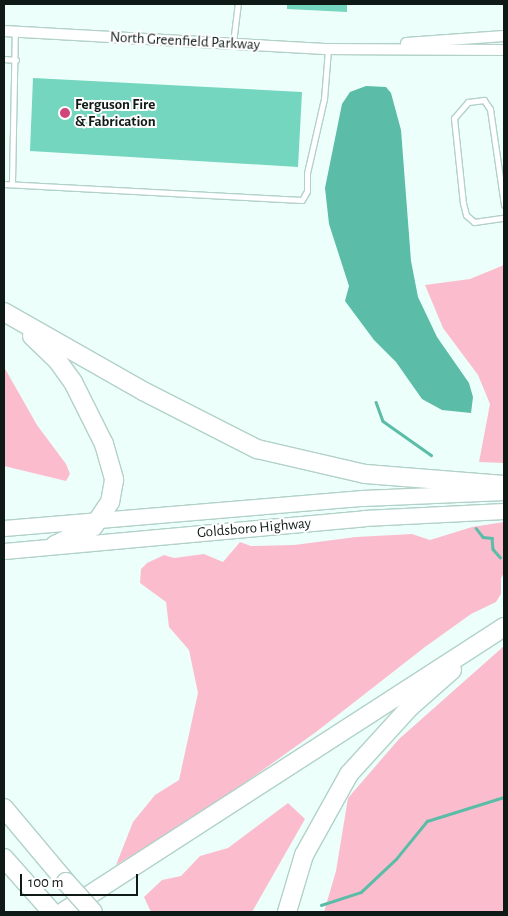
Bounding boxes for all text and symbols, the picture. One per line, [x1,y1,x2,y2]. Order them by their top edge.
street label: North Greenfield Parkway [110,28,260,54]
place label: Ferguson Fire & Fabrication [75,95,156,130]
marker: Ferguson Fire & Fabrication [59,107,71,119]
street label: Goldsboro Highway [196,514,312,542]
scale bar [22,864,140,896]
text: 100 m [28,875,63,890]

